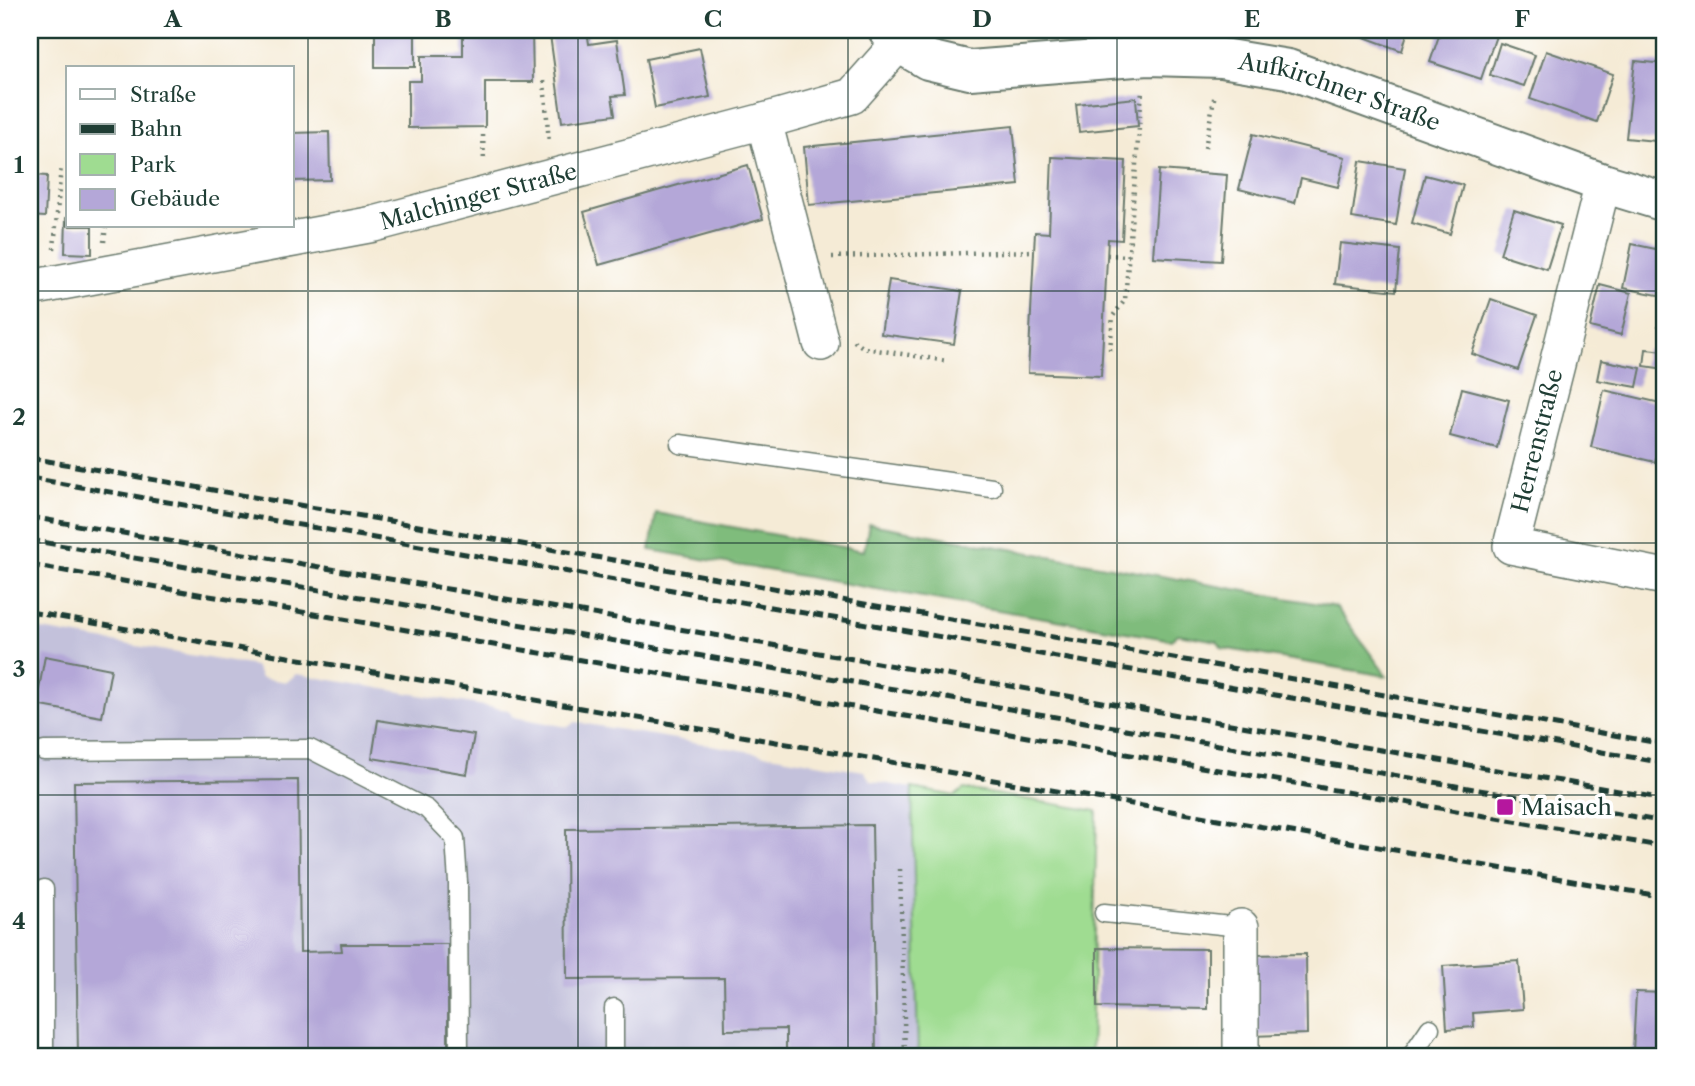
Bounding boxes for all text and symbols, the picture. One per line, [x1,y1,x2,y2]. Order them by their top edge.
text: A [163,5,183,33]
text: B [434,5,452,33]
text: C [704,5,722,33]
text: D [972,5,992,33]
text: E [1244,5,1260,33]
text: F [1514,5,1530,33]
street label: Aufkirchner Straße [1236,47,1444,137]
legend [66,66,294,228]
text: Straße [130,82,196,107]
text: Bahn [130,116,182,141]
text: 1 [14,151,25,179]
text: Park [130,152,176,177]
street label: Malchinger Straße [377,157,580,236]
text: Gebäude [130,186,220,211]
street label: Herrenstraße [1506,366,1568,516]
text: 2 [12,403,26,431]
text: 3 [13,655,26,683]
place label: Maisach [1521,793,1612,821]
marker: Maisach [1495,797,1515,817]
text: 4 [12,907,26,935]

